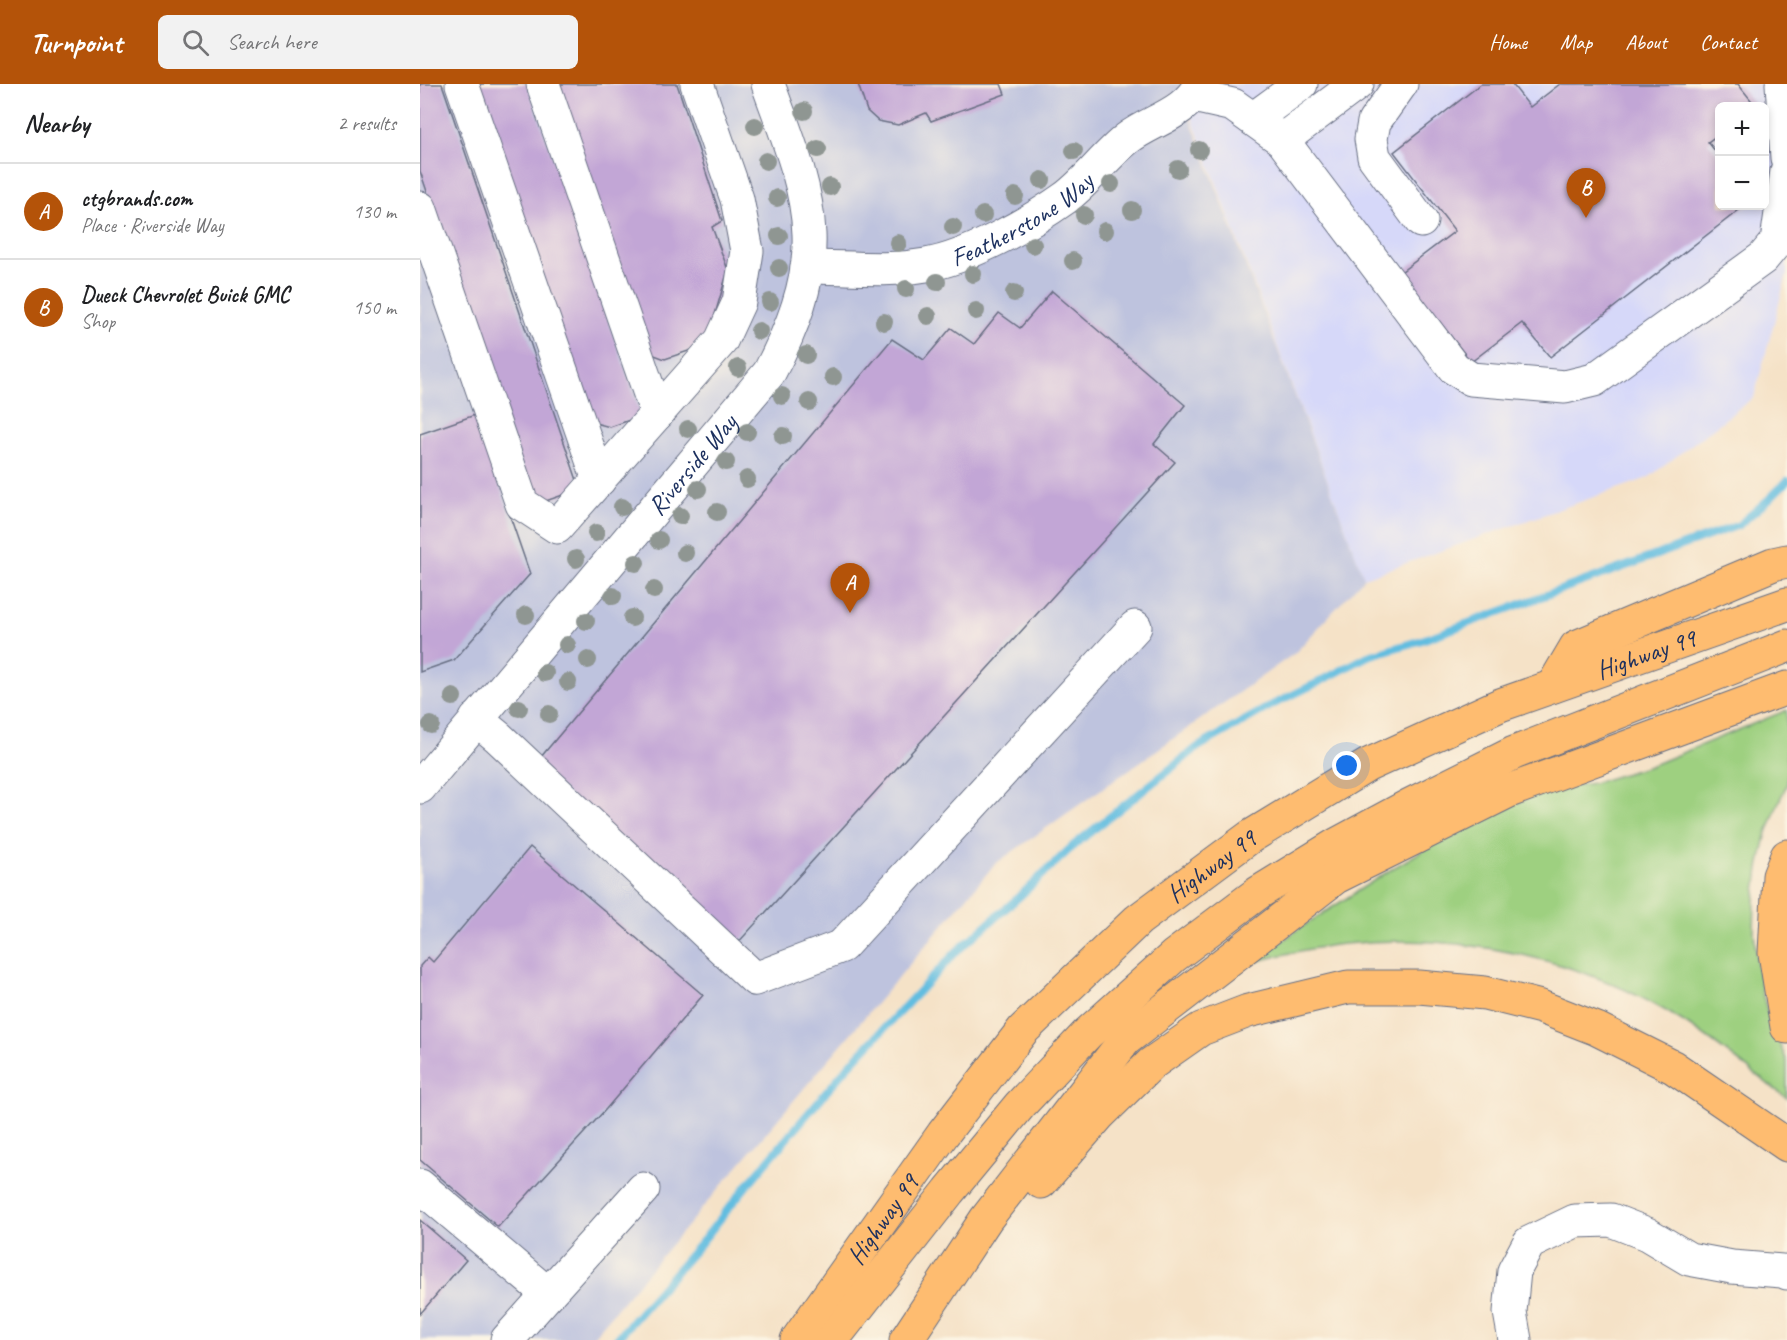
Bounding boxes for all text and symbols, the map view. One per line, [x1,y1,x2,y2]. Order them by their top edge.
search box [158,15,578,69]
text: Turnpoint [30,25,122,60]
icon: search [179,26,212,59]
text: Search here [227,28,317,56]
text: Home [1489,29,1527,55]
text: Map [1560,29,1592,55]
text: About [1625,29,1667,55]
text: Contact [1700,29,1757,55]
map controls [1715,102,1769,210]
button: + [1715,102,1769,156]
text: Nearby [24,107,89,140]
text: 2 results [337,111,396,136]
button: − [1715,156,1769,210]
street label: Featherstone Way [946,164,1102,274]
pin: B [1566,168,1606,218]
text: ctgbrands.com [81,185,192,213]
text: A [38,199,49,224]
text: 130 m [353,199,396,224]
text: Place · Riverside Way [81,213,224,238]
text: Dueck Chevrolet Buick GMC [81,281,289,309]
text: B [38,295,49,320]
text: 150 m [353,295,396,320]
text: Shop [81,309,115,334]
street label: Riverside Way [640,406,746,522]
pin: A [830,564,870,613]
street label: Highway 99 [1592,621,1702,687]
your location [1332,751,1361,780]
street label: Highway 99 [1160,821,1265,910]
street label: Highway 99 [840,1166,928,1271]

